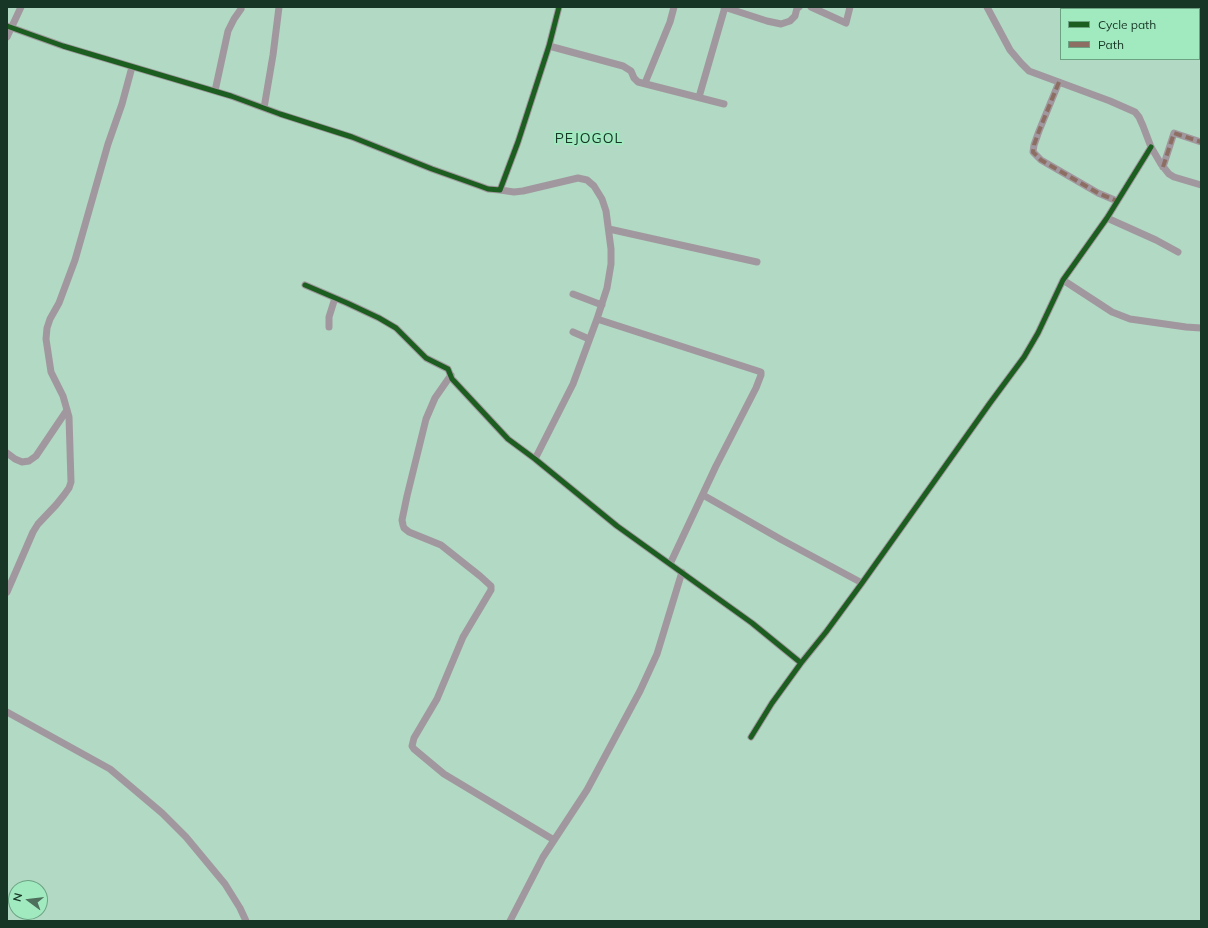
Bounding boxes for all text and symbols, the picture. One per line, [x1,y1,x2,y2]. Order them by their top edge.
legend [1060,8,1200,60]
text: Cycle path [1098,17,1156,32]
text: Path [1098,37,1124,52]
district label: PEJOGOL [555,131,623,147]
north arrow [8,880,48,920]
text: N [10,891,25,903]

